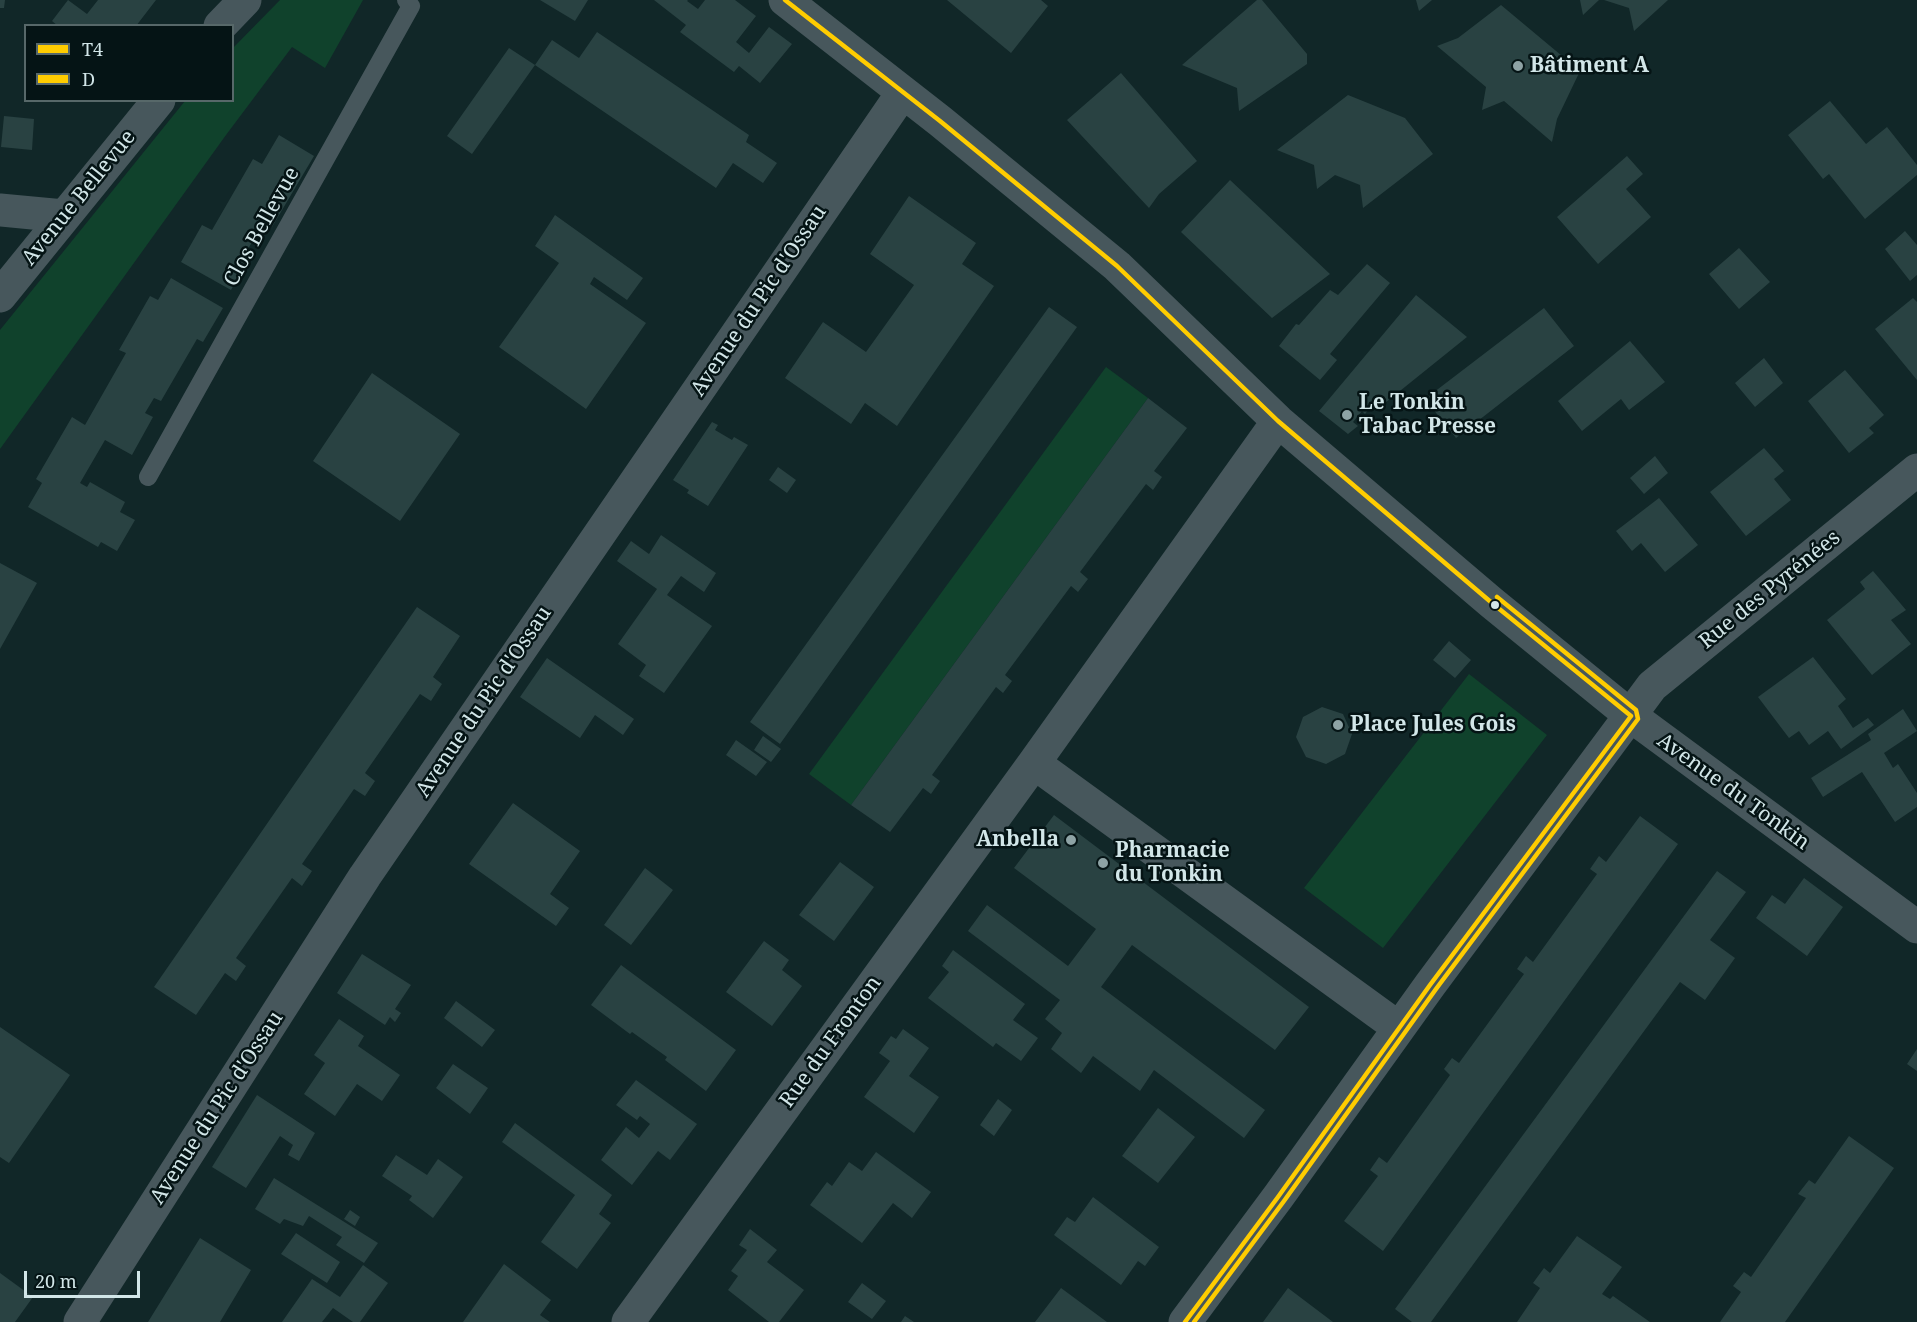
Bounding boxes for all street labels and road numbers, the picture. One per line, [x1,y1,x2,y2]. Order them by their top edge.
street label: Avenue Bellevue [17,125,141,271]
street label: Clos Bellevue [219,163,305,291]
street label: Avenue du Pic d'Ossau [686,201,832,401]
street label: Rue des Pyrénées [1694,525,1846,655]
street label: Avenue du Pic d'Ossau [411,602,557,802]
street label: Avenue du Tonkin [1652,728,1814,856]
street label: Rue du Fronton [775,971,887,1113]
street label: Avenue du Pic d'Ossau [145,1007,289,1209]

